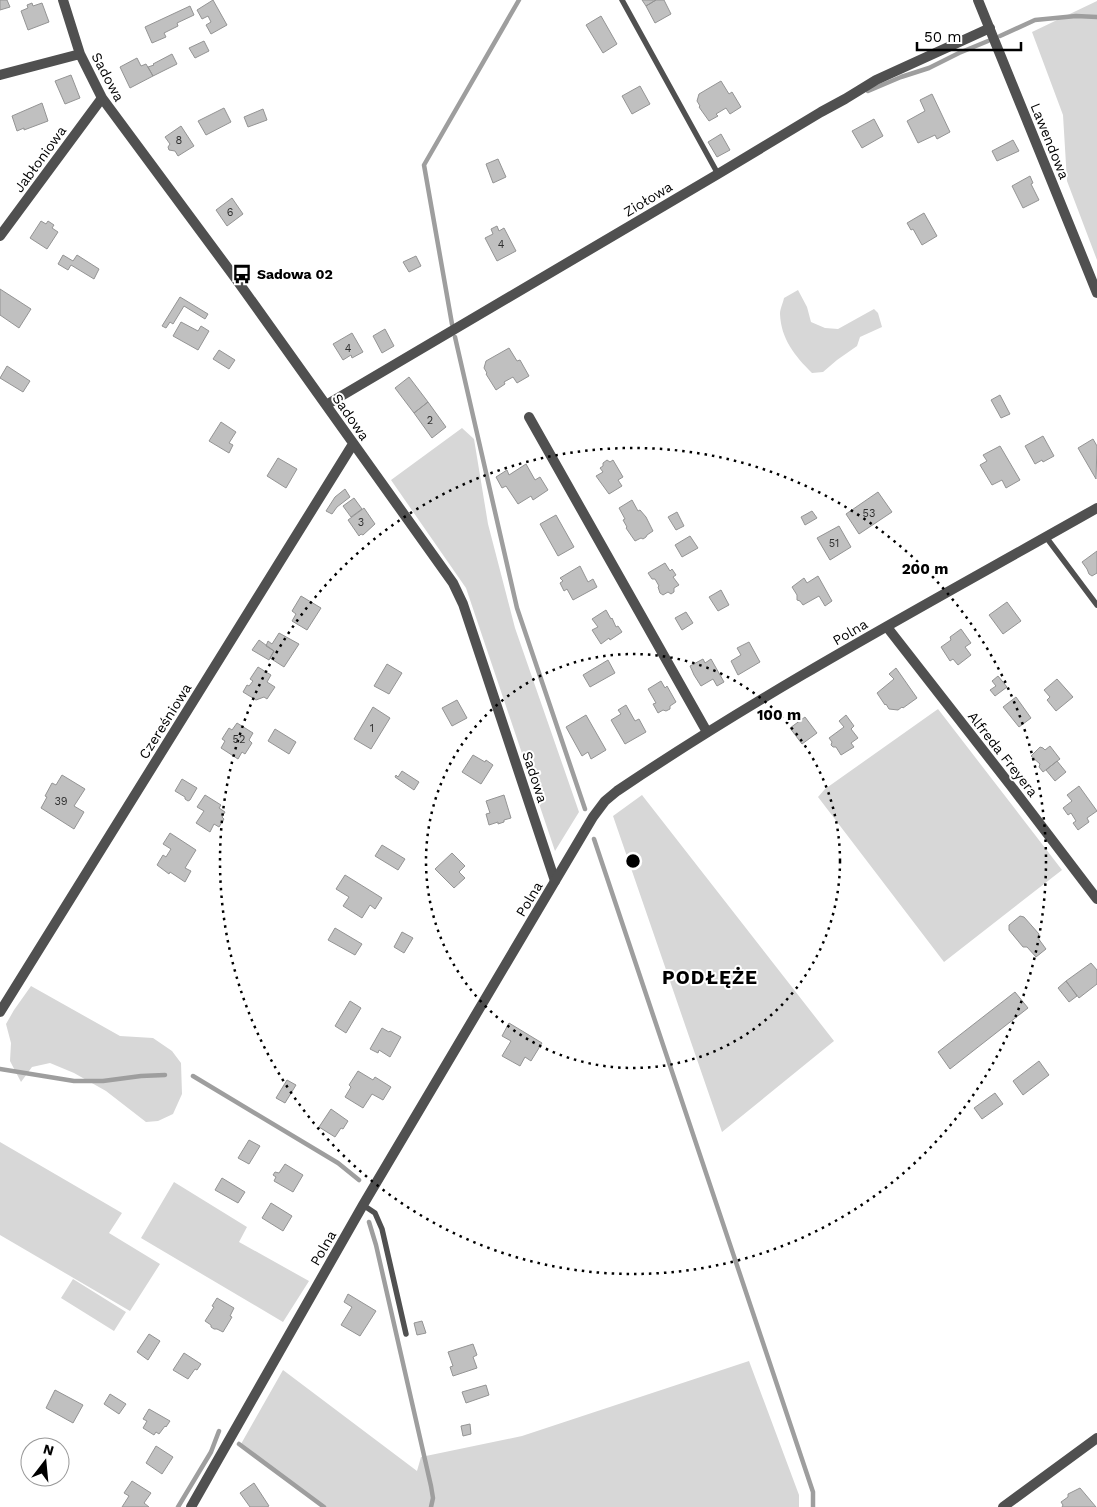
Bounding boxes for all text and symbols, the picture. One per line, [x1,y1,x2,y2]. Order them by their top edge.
scale bar [917,20,1021,52]
text: 50 m [924,28,961,46]
street label: Sadowa [88,50,128,104]
street label: Lawendowa [1027,101,1073,182]
street label: Jabłoniowa [11,123,69,195]
house number: 8 [176,134,183,147]
street label: Ziołowa [621,178,675,220]
house number: 6 [227,206,234,219]
house number: 4 [498,238,505,251]
bus stop icon: Sadowa 02 [231,263,253,285]
place label: Sadowa 02 [257,266,333,282]
house number: 4 [345,342,352,355]
street label: Sadowa [329,391,373,443]
house number: 2 [427,414,433,427]
house number: 53 [863,507,875,520]
house number: 3 [358,516,364,529]
house number: 51 [829,537,839,550]
text: 200 m [902,560,948,578]
street label: Polna [830,616,870,648]
street label: Czereśniowa [135,680,195,762]
text: 100 m [757,706,801,724]
street label: Alfreda Freyera [965,708,1041,800]
house number: 1 [370,722,374,735]
house number: 52 [233,733,245,746]
street label: Sadowa [519,749,551,805]
house number: 39 [54,795,68,808]
centre of rings [624,852,642,870]
street label: Polna [512,879,546,919]
district label: PODŁĘŻE [662,966,758,989]
street label: Polna [307,1228,339,1268]
north arrow [20,1437,70,1487]
text: N [41,1440,56,1459]

